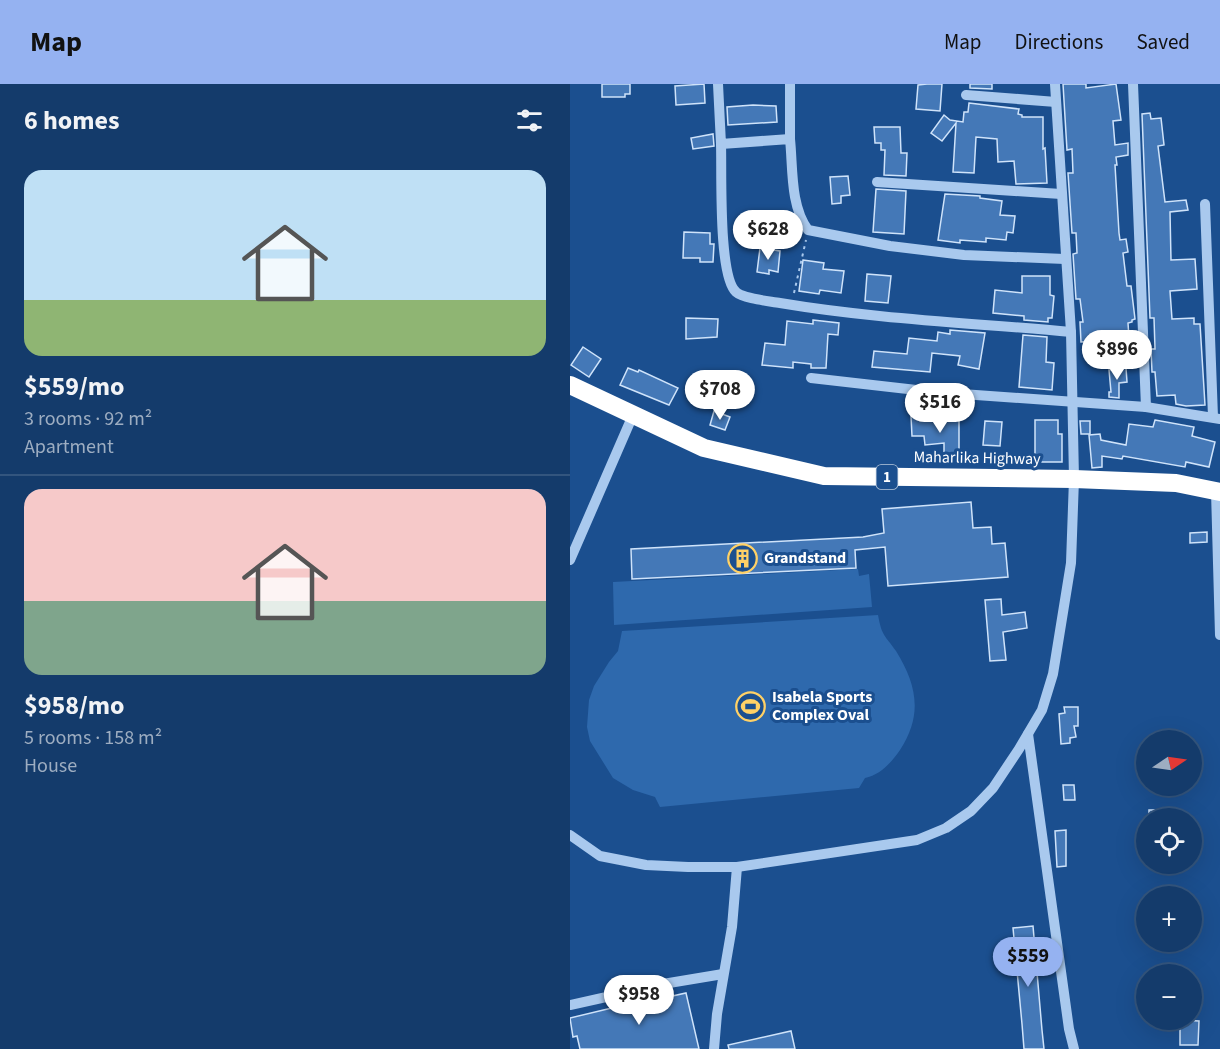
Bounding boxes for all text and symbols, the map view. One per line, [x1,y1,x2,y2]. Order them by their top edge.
text: Map [30,22,82,62]
text: Map [944,27,982,57]
text: Directions [1015,27,1103,57]
text: Saved [1136,27,1190,57]
text: 6 homes [24,102,119,139]
icon: filters [513,104,546,137]
icon: home [231,209,339,317]
pin: $628 [732,210,804,261]
text: $628 [747,215,789,243]
pin: $896 [1081,330,1153,381]
text: $896 [1096,335,1138,363]
text: $559/mo [24,368,124,405]
pin: $708 [684,370,756,421]
text: $708 [699,375,741,403]
pin: $516 [904,383,976,434]
text: $516 [919,388,961,416]
text: 3 rooms · 92 m² [24,405,152,433]
text: Apartment [24,433,114,461]
street label: Maharlika Highway [913,446,1041,470]
road number: 1 [876,465,898,489]
icon: home [231,528,339,636]
building icon: Grandstand [727,542,759,574]
place label: Grandstand [764,547,846,569]
place label: Isabela Sports Complex Oval [772,686,872,726]
text: $958/mo [24,687,124,724]
sports icon: Isabela Sports Complex Oval [735,690,767,722]
text: 5 rooms · 158 m² [24,724,162,752]
north arrow [1136,730,1202,796]
map controls [1136,730,1202,1030]
text: House [24,752,77,780]
button: locate [1136,808,1202,874]
button: + [1136,886,1202,952]
pin: $559 [992,937,1064,988]
text: $559 [1007,942,1049,970]
button: − [1136,964,1202,1030]
pin: $958 [603,975,675,1026]
text: $958 [618,980,660,1008]

